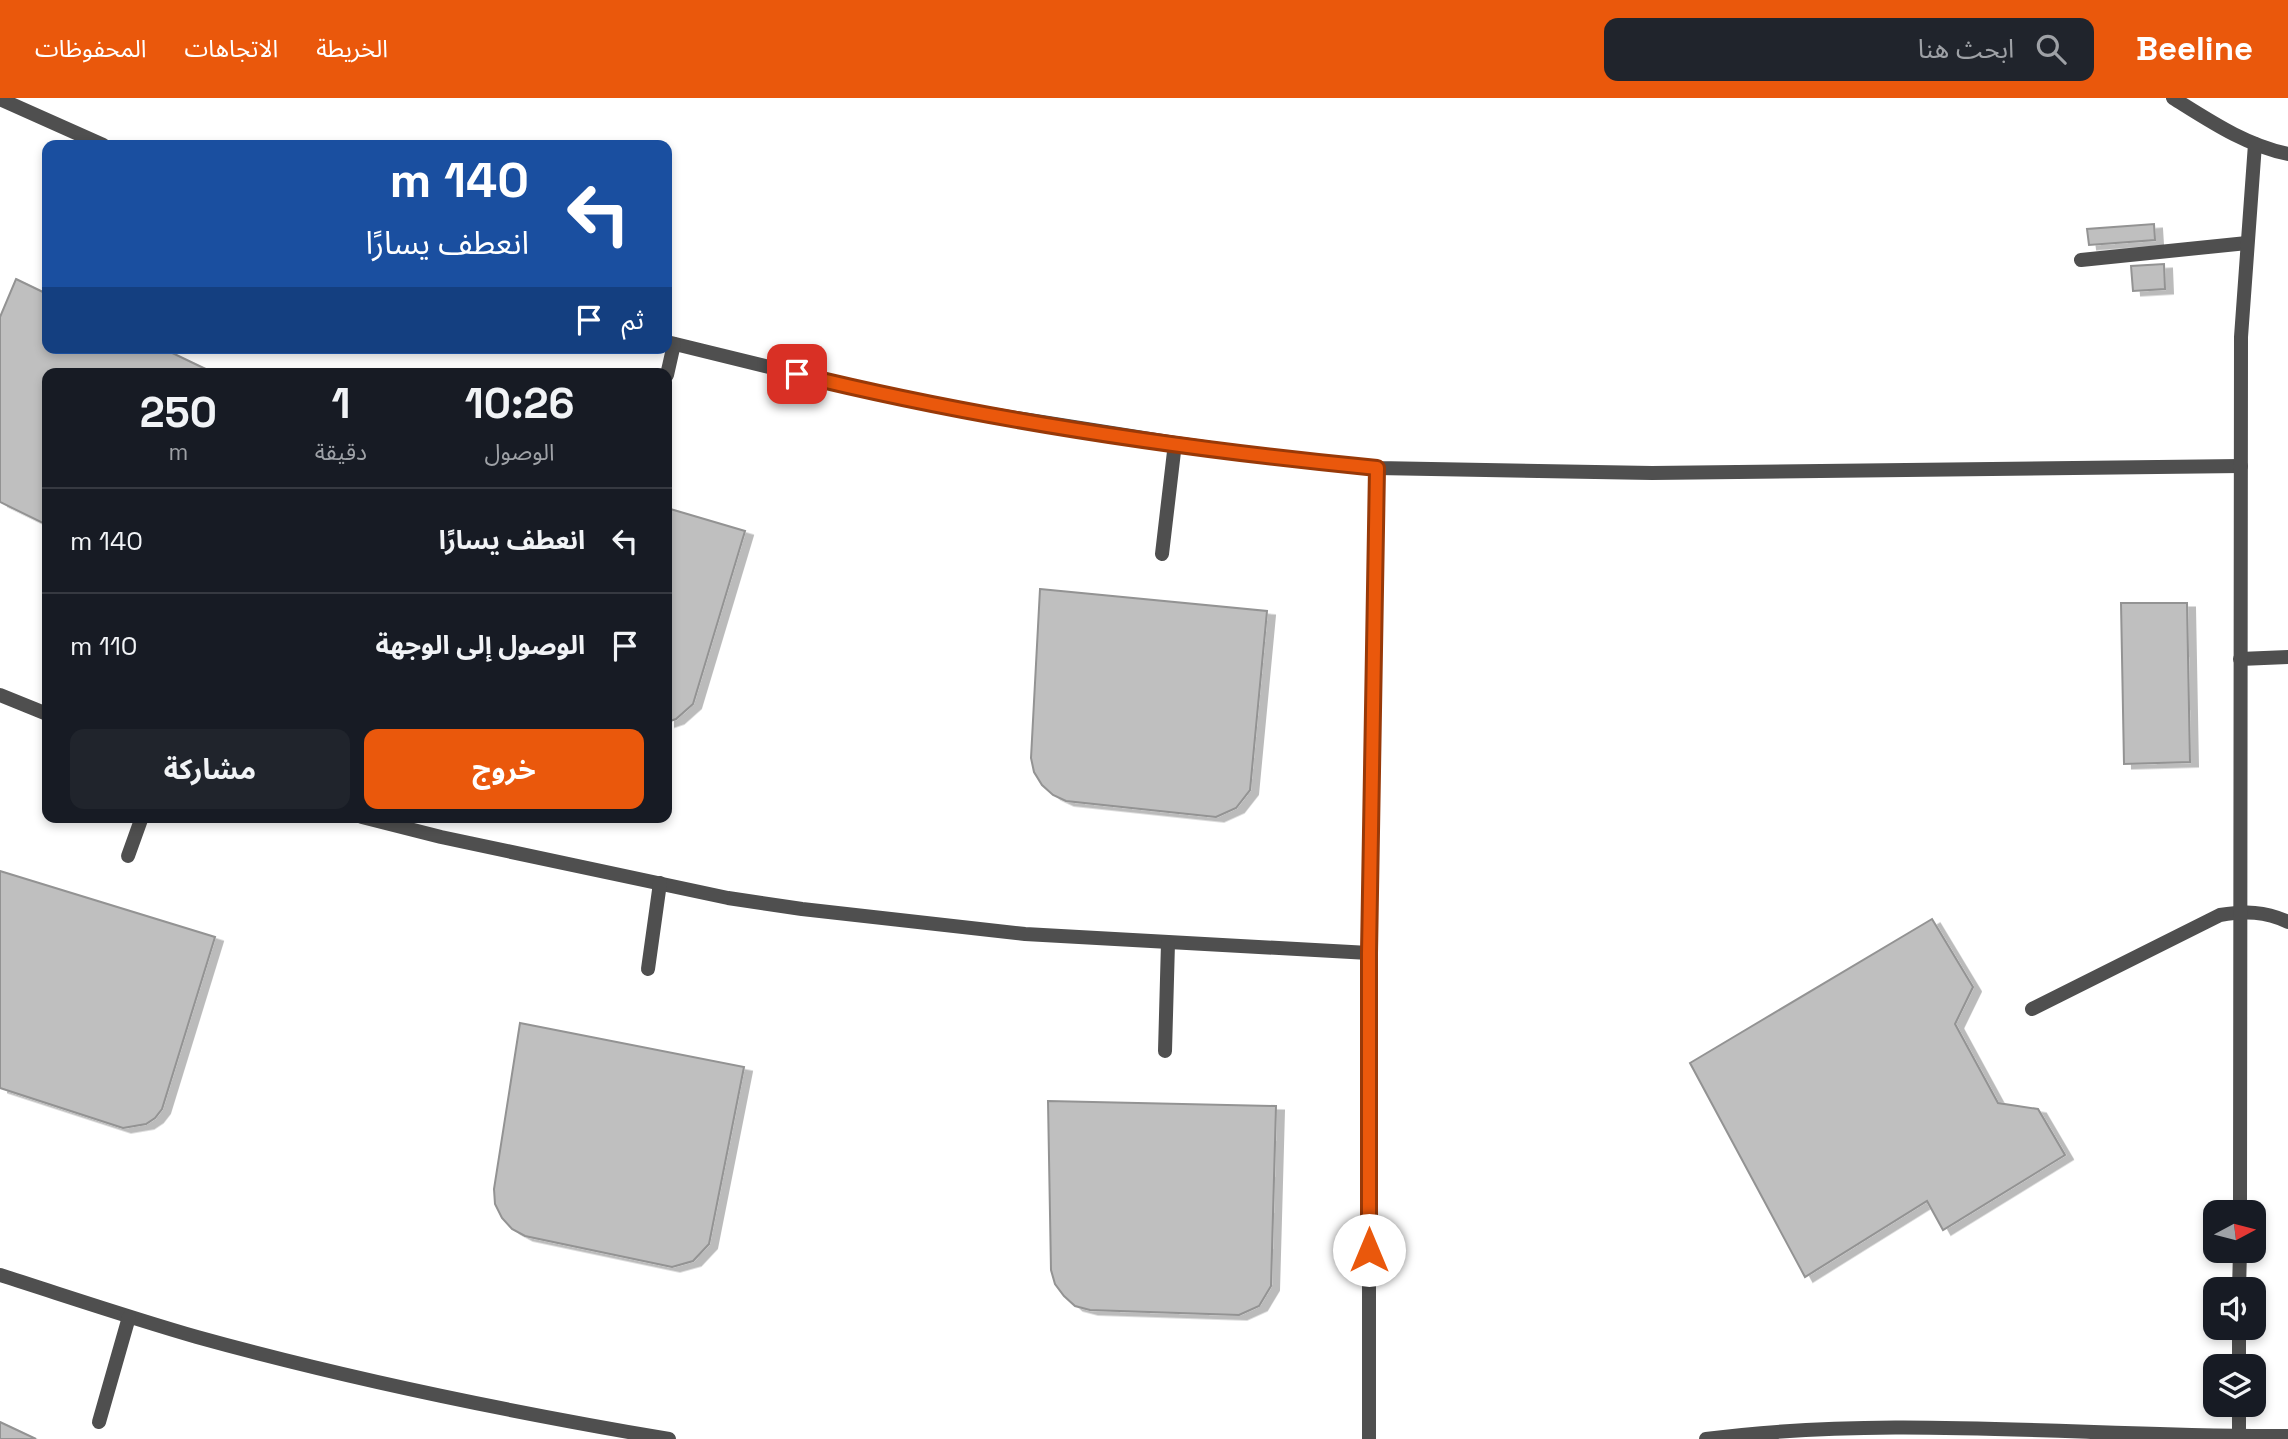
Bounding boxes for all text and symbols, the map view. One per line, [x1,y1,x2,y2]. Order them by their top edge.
search box [1604,18,2094,81]
text: Beeline [2136,28,2253,70]
icon: search [2032,30,2070,68]
text: ابحث هنا [1918,32,2014,66]
text: المحفوظات [35,33,146,64]
text: الاتجاهات [184,33,278,64]
text: الخريطة [316,33,388,64]
text: 140 m [390,149,529,211]
icon: left [553,168,644,259]
text: انعطف يسارًا [365,223,529,263]
icon: arrive [570,301,608,339]
text: ثم [622,303,644,337]
pin [767,344,827,404]
icon: arrive [778,355,816,393]
text: 1 [331,377,350,430]
text: 10:26 [465,377,574,430]
text: 250 [140,386,217,439]
text: m [168,437,188,467]
text: دقيقة [315,437,367,467]
text: الوصول [485,437,555,467]
icon: left [606,522,644,560]
text: انعطف يسارًا [439,523,585,557]
text: 140 m [70,524,143,558]
icon: arrive [606,627,644,665]
text: الوصول إلى الوجهة [375,628,585,662]
text: 110 m [70,629,137,663]
button: مشاركة [70,729,350,809]
button: خروج [364,729,644,809]
north arrow [2203,1200,2266,1264]
map controls [2203,1200,2266,1417]
position arrow [1332,1213,1406,1287]
button: sound [2203,1277,2266,1340]
button: layers [2203,1354,2266,1417]

